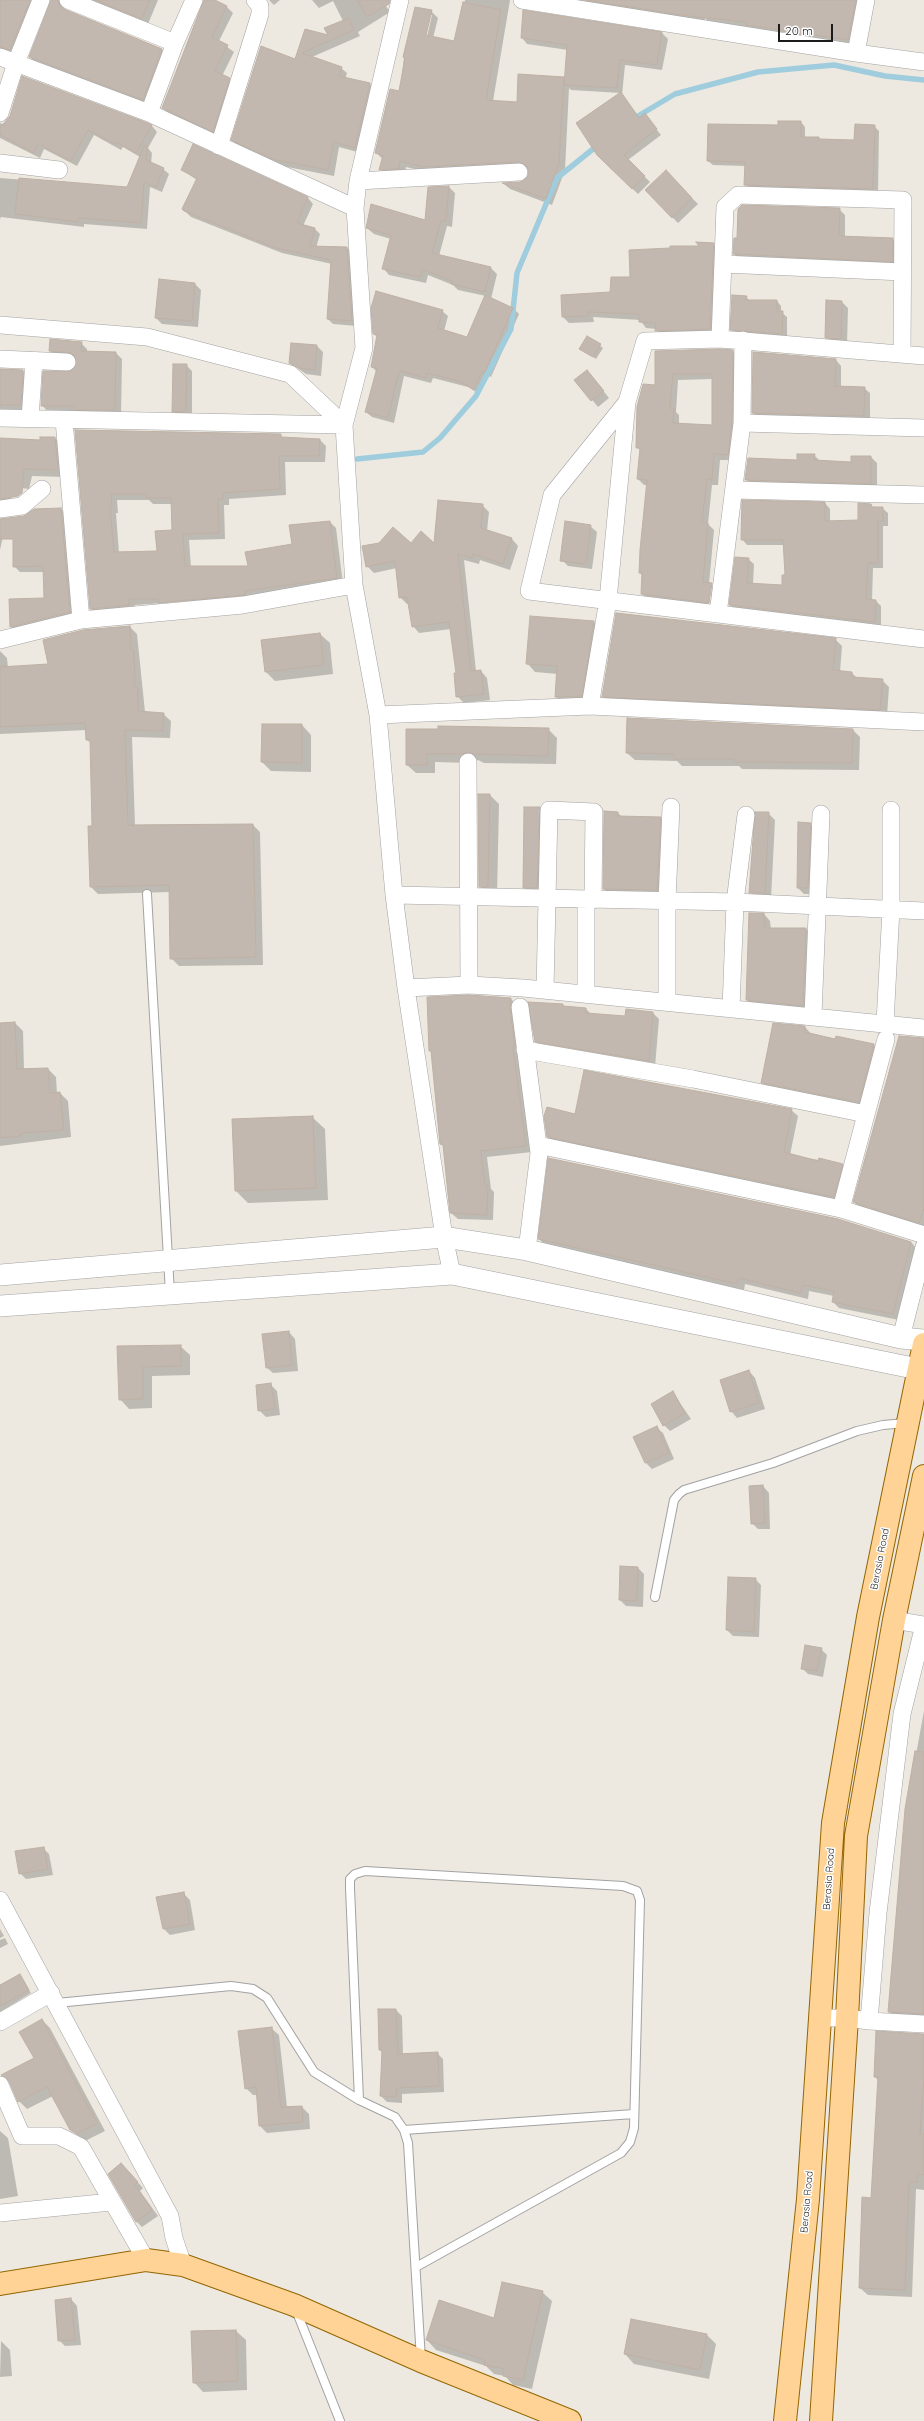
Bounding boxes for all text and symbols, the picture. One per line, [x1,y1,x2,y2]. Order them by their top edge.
scale bar [780,16,835,42]
text: 20 m [785,23,813,38]
street label: Berasia Road [868,1527,892,1591]
street label: Berasia Road [821,1847,837,1911]
street label: Berasia Road [798,2170,816,2234]

